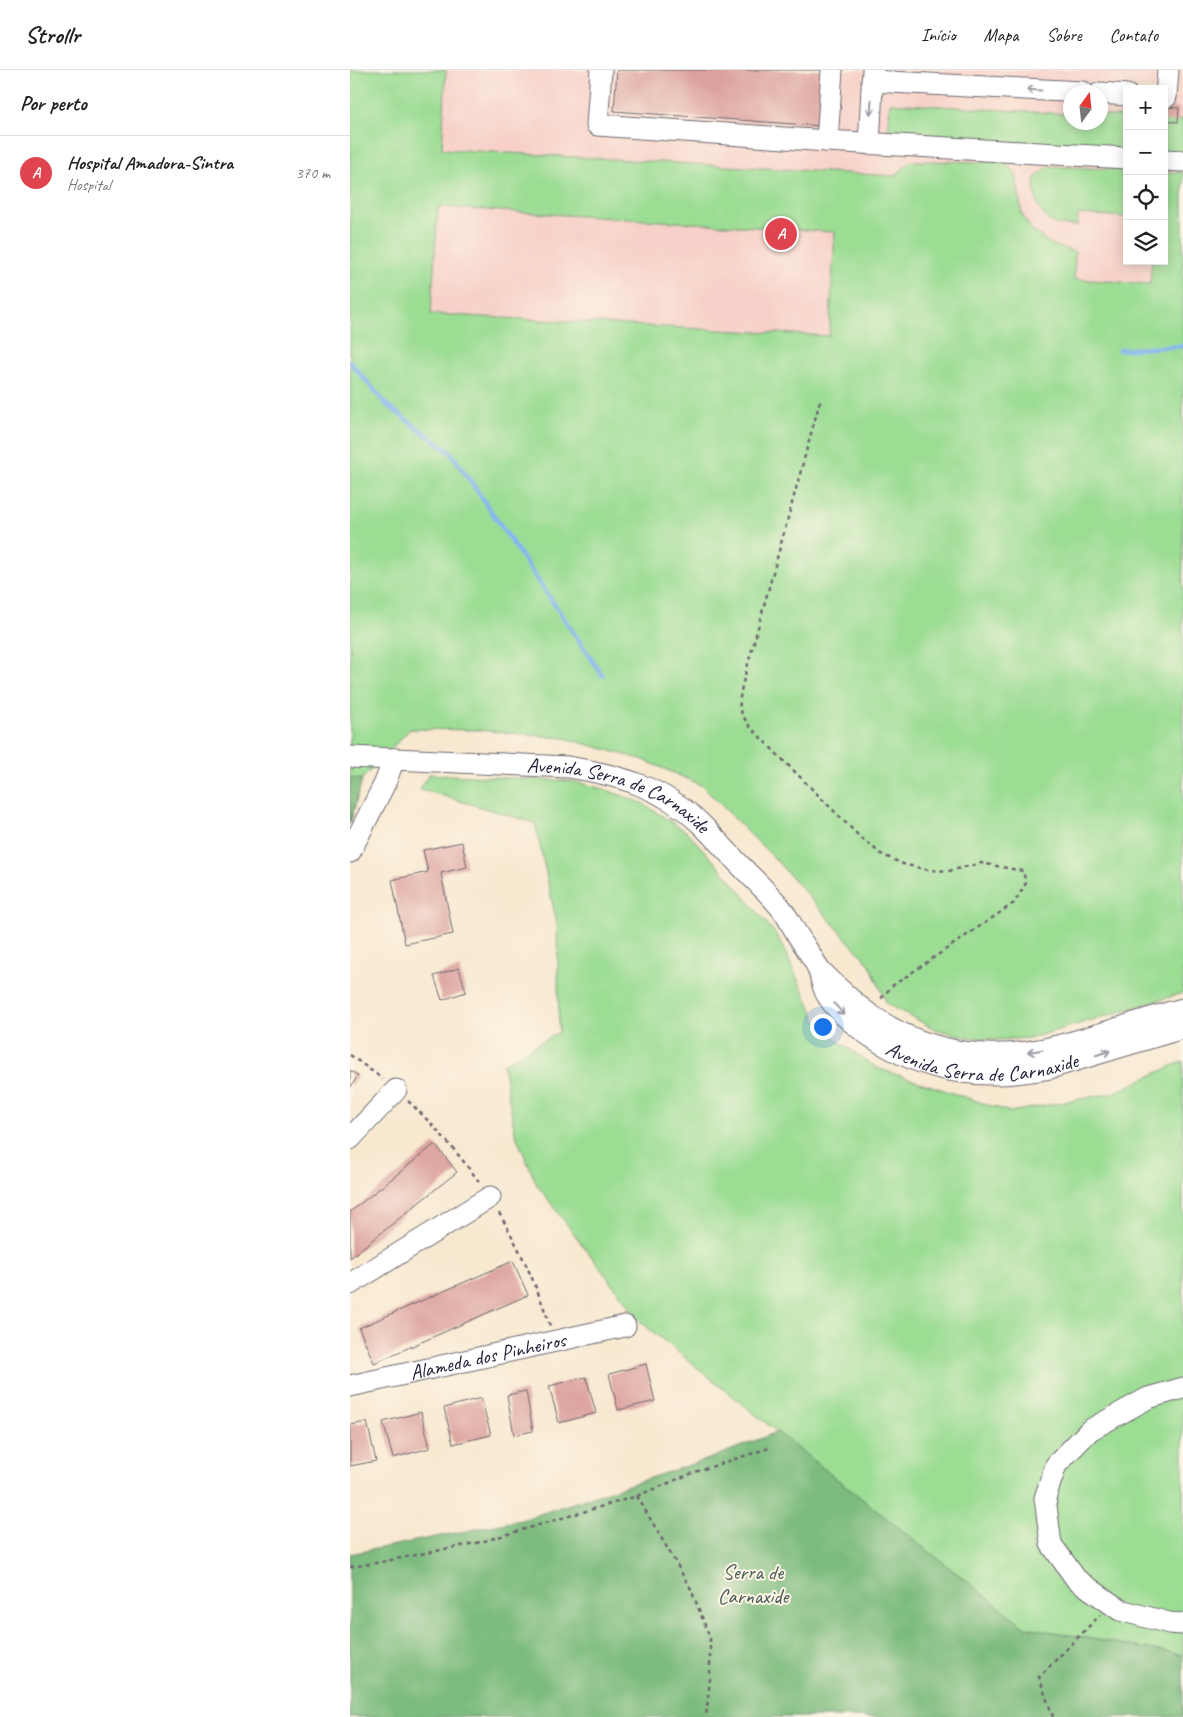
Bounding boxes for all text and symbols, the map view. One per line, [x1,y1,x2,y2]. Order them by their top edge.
text: Strollr [25,20,80,50]
text: Início [921,24,956,46]
text: Mapa [984,24,1018,46]
text: Sobre [1046,24,1082,46]
text: Contato [1110,24,1158,46]
one-way arrow [1027,85,1043,94]
north arrow [1063,85,1108,130]
map controls [1123,85,1168,265]
button: + [1123,85,1168,130]
text: Por perto [20,90,87,116]
one-way arrow [866,99,875,115]
button: − [1123,130,1168,175]
text: Hospital Amadora-Sintra [67,151,233,175]
text: A [32,163,40,183]
text: 370 m [296,163,330,183]
text: Hospital [67,175,111,195]
button: locate [1123,175,1168,220]
pin: A [765,215,797,253]
button: layers [1123,220,1168,265]
street label: Avenida Serra de Carnaxide [526,752,717,840]
one-way arrow [833,1003,844,1016]
your location [810,1014,836,1040]
street label: Avenida Serra de Carnaxide [882,1035,1083,1087]
one-way arrow [1028,1046,1044,1056]
one-way arrow [1094,1047,1110,1057]
street label: Alameda dos Pinheiros [407,1326,570,1386]
park label: Serra de Carnaxide [718,1559,791,1609]

